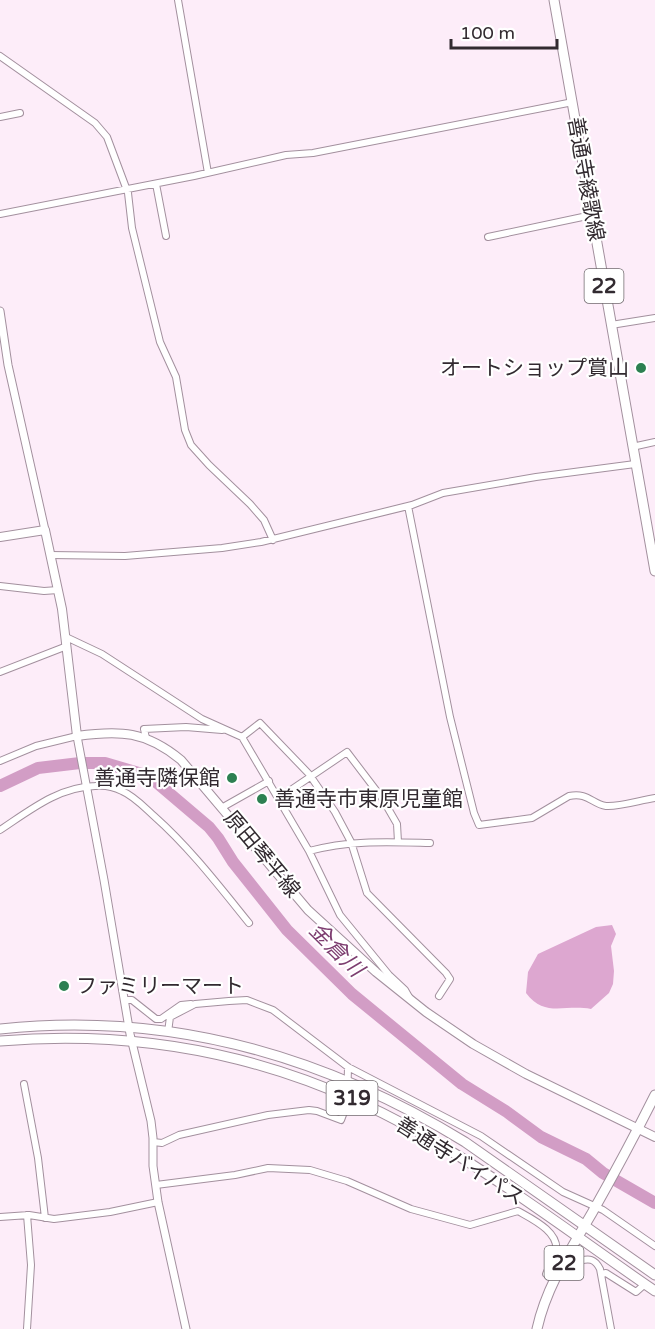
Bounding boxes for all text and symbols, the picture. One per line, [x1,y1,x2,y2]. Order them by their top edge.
scale bar [451,12,558,50]
text: 100 m [460,22,515,44]
street label: 善通寺綾歌線 [562,115,609,243]
road number: 22 [584,269,624,303]
place label: オートショップ賞山 [440,356,629,381]
marker: オートショップ賞山 [634,361,648,375]
place label: 善通寺隣保館 [94,766,220,791]
marker: 善通寺隣保館 [225,771,239,785]
place label: 善通寺市東原児童館 [274,787,463,812]
marker: 善通寺市東原児童館 [255,792,269,806]
street label: 原田琴平線 [218,806,305,903]
water label: 金倉川 [304,917,370,984]
place label: ファミリーマート [76,974,244,999]
marker: ファミリーマート [57,979,71,993]
road number: 319 [326,1081,378,1115]
street label: 善通寺バイパス [391,1112,529,1211]
road number: 22 [544,1246,584,1280]

